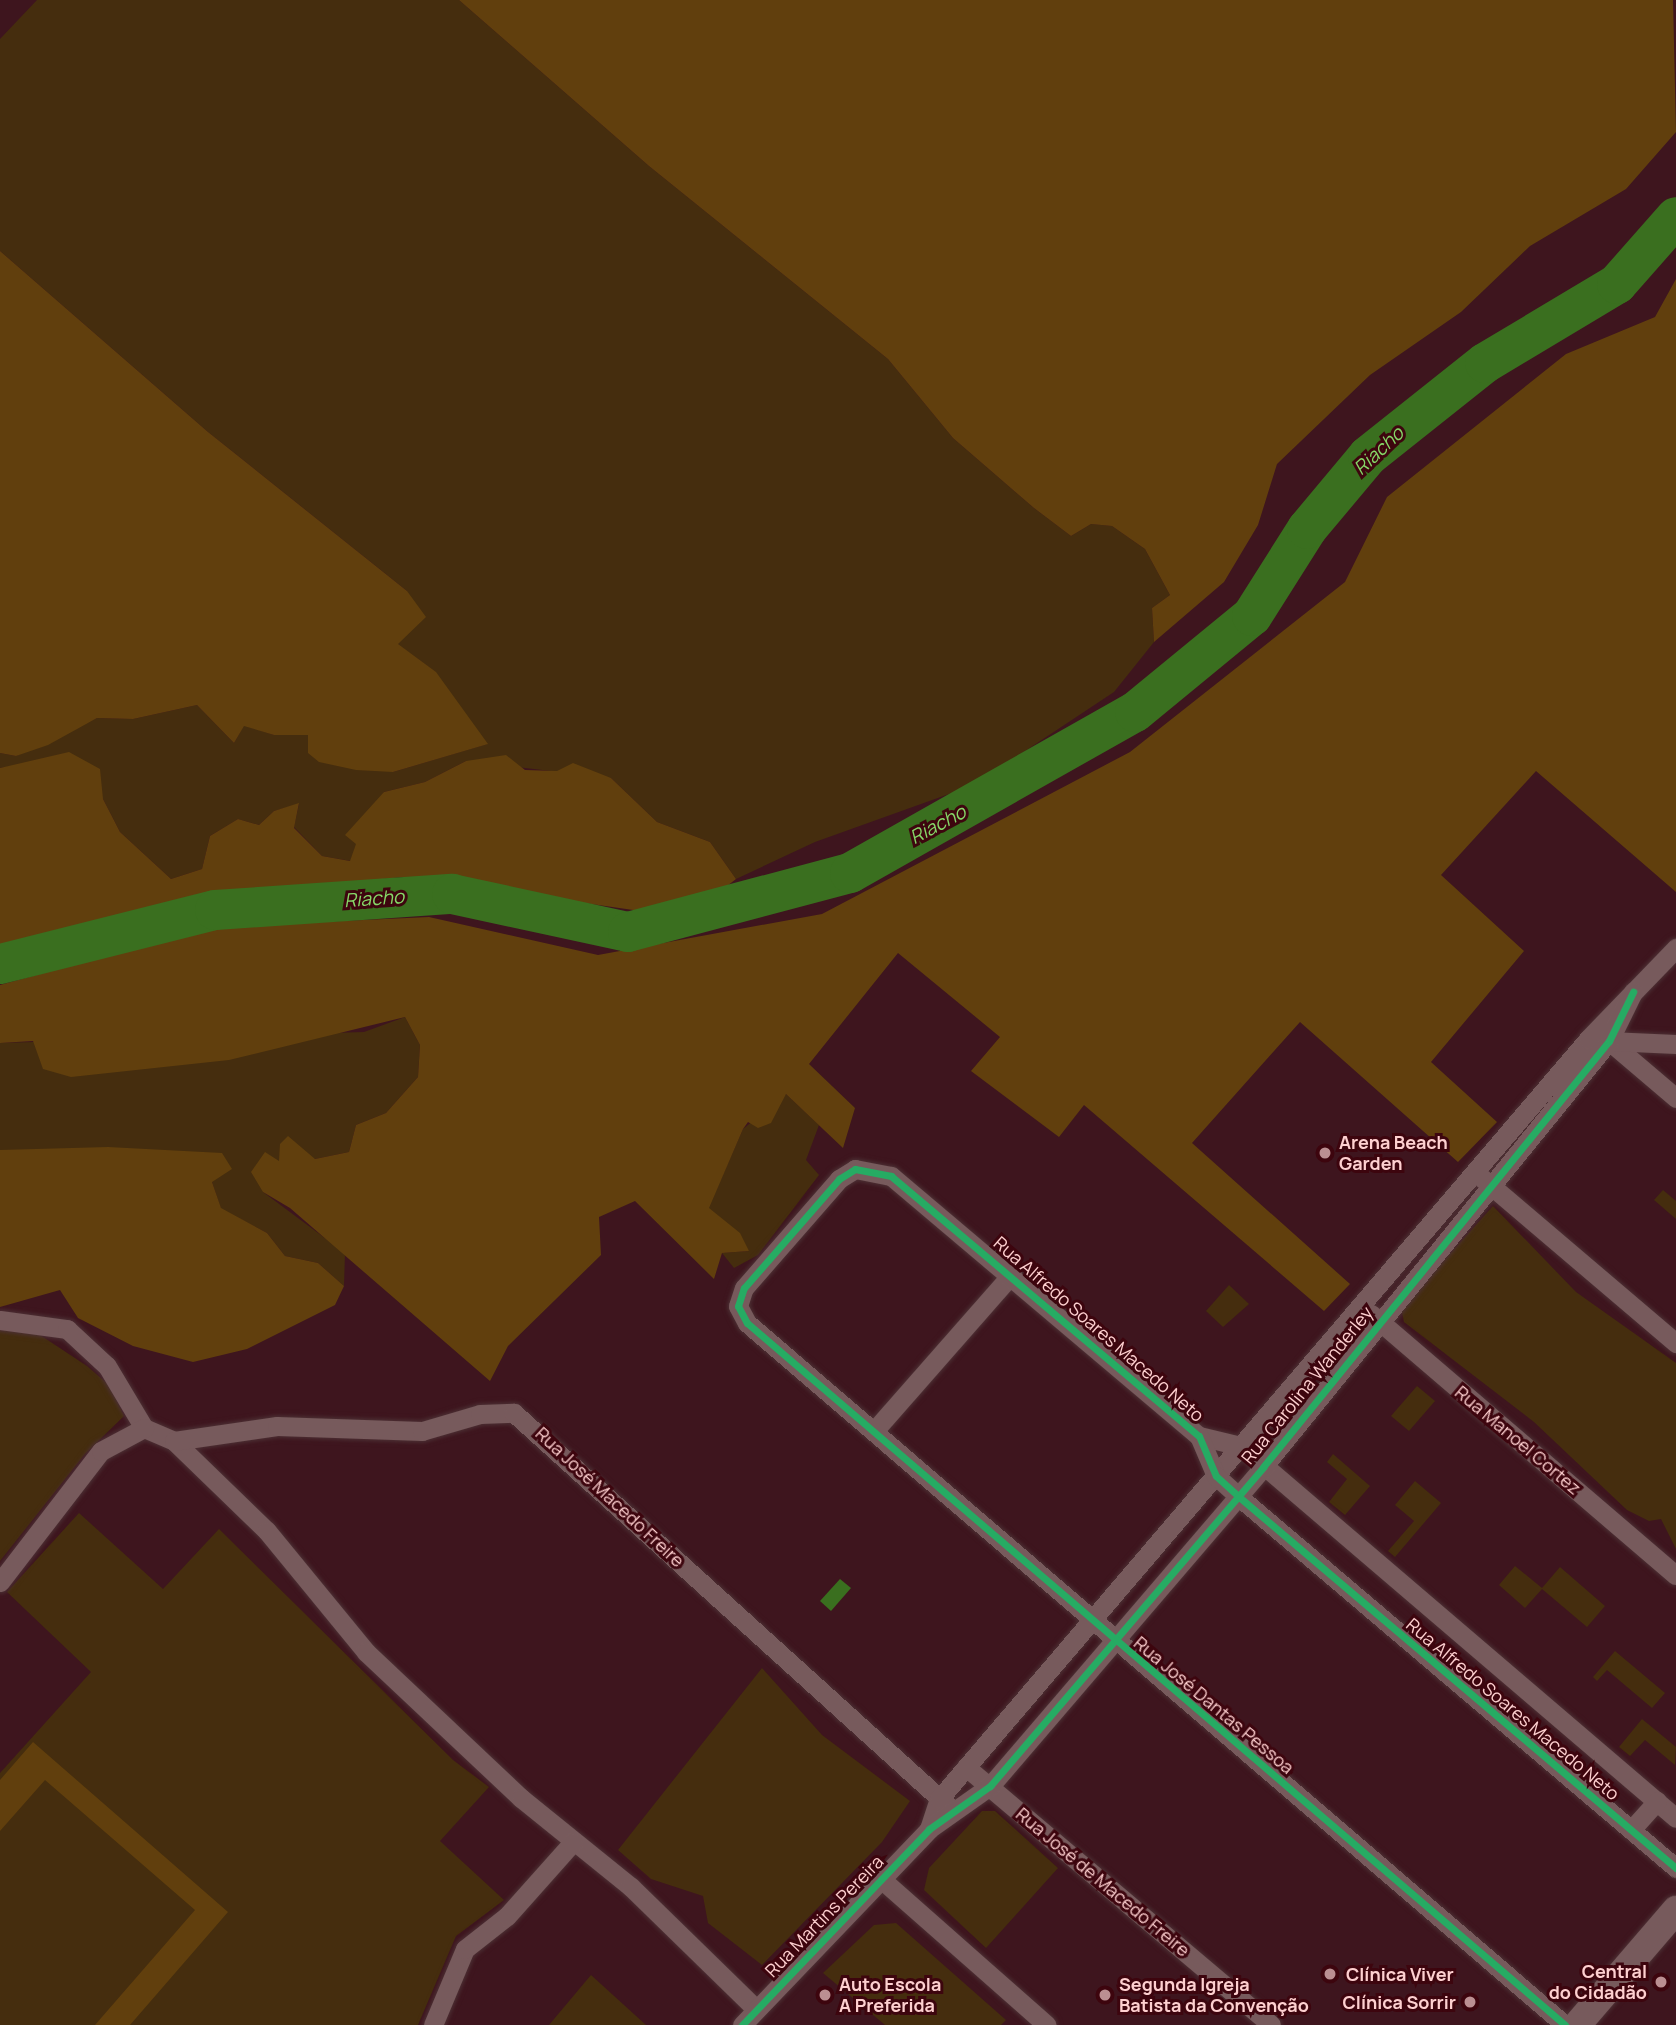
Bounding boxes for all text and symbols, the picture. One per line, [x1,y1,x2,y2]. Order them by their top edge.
water label: Riacho [1349,422,1409,480]
water label: Riacho [906,801,970,849]
water label: Riacho [343,886,405,912]
place label: Arena Beach Garden [1339,1132,1448,1174]
marker: Arena Beach Garden [1317,1145,1333,1161]
street label: Rua Alfredo Soares Macedo Neto [989,1232,1209,1426]
street label: Rua Carolina Wanderley [1237,1302,1377,1468]
street label: Rua Manoel Cortez [1451,1381,1585,1499]
street label: Rua José Macedo Freire [531,1423,689,1571]
street label: Rua Alfredo Soares Macedo Neto [1402,1613,1624,1805]
street label: Rua José Dantas Pessoa [1130,1632,1298,1778]
street label: Rua José de Macedo Freire [1012,1803,1194,1961]
street label: Rua Martins Pereira [760,1851,888,1981]
place label: Central do Cidadão [1549,1961,1647,2004]
place label: Clínica Viver [1346,1963,1454,1985]
marker: Clínica Viver [1320,1964,1340,1984]
place label: Auto Escola A Preferida [839,1974,941,2016]
place label: Segunda Igreja Batista da Convenção [1119,1974,1309,2016]
marker: Central do Cidadão [1653,1974,1669,1990]
marker: Auto Escola A Preferida [817,1987,833,2003]
marker: Segunda Igreja Batista da Convenção [1097,1987,1113,2003]
place label: Clínica Sorrir [1343,1991,1456,2013]
marker: Clínica Sorrir [1462,1994,1478,2010]

